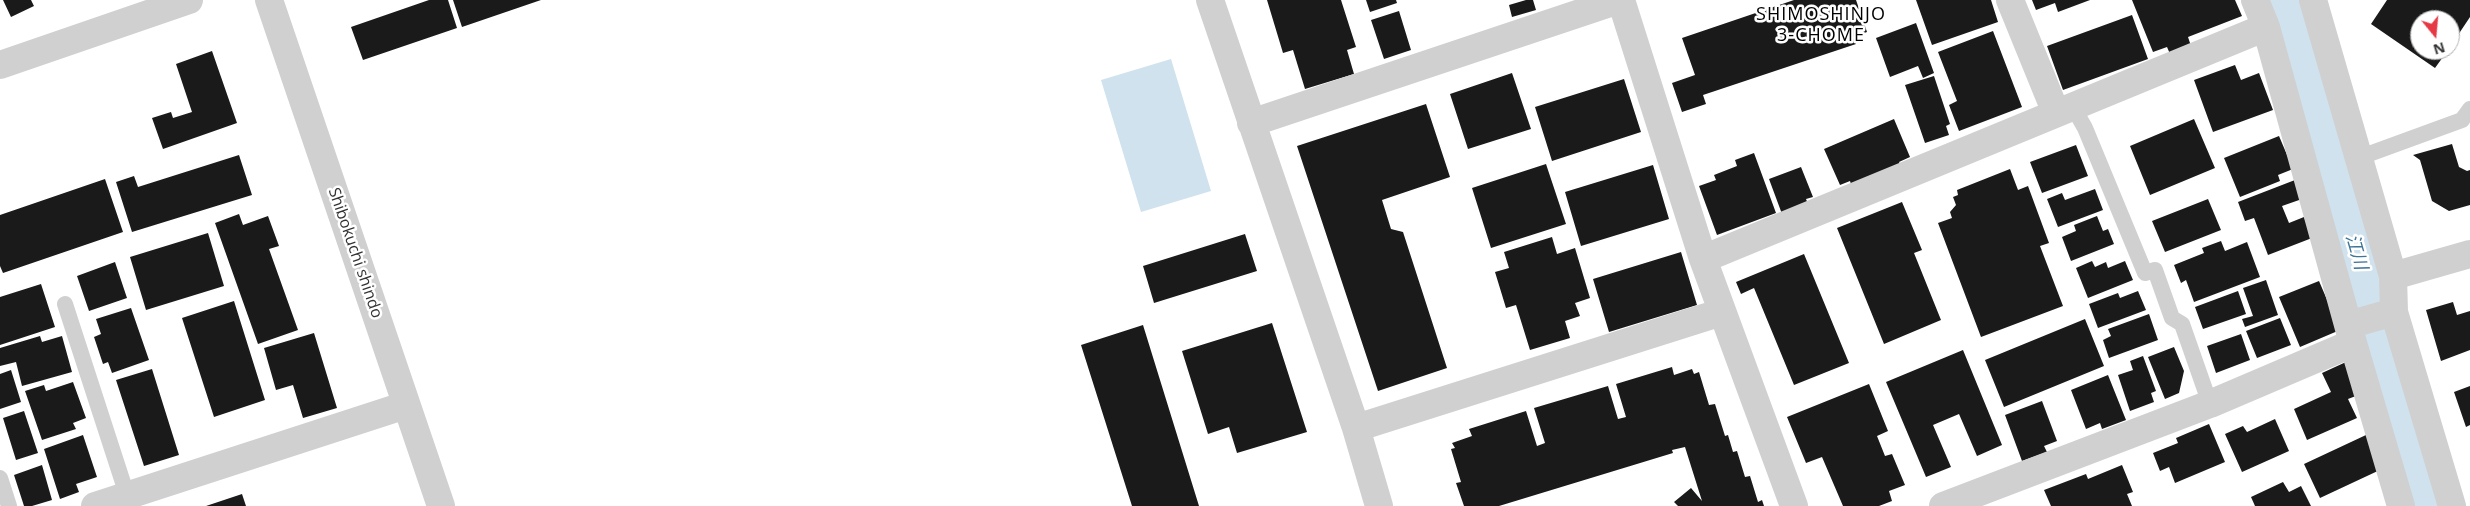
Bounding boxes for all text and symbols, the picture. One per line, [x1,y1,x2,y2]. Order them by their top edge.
district label: SHIMOSHINJO 3-CHOME [1755,4,1887,46]
north arrow [2410,10,2460,60]
text: N [2431,38,2447,60]
street label: Shibokuchi shindo [324,185,386,321]
water label: 江川 [2341,232,2371,272]

